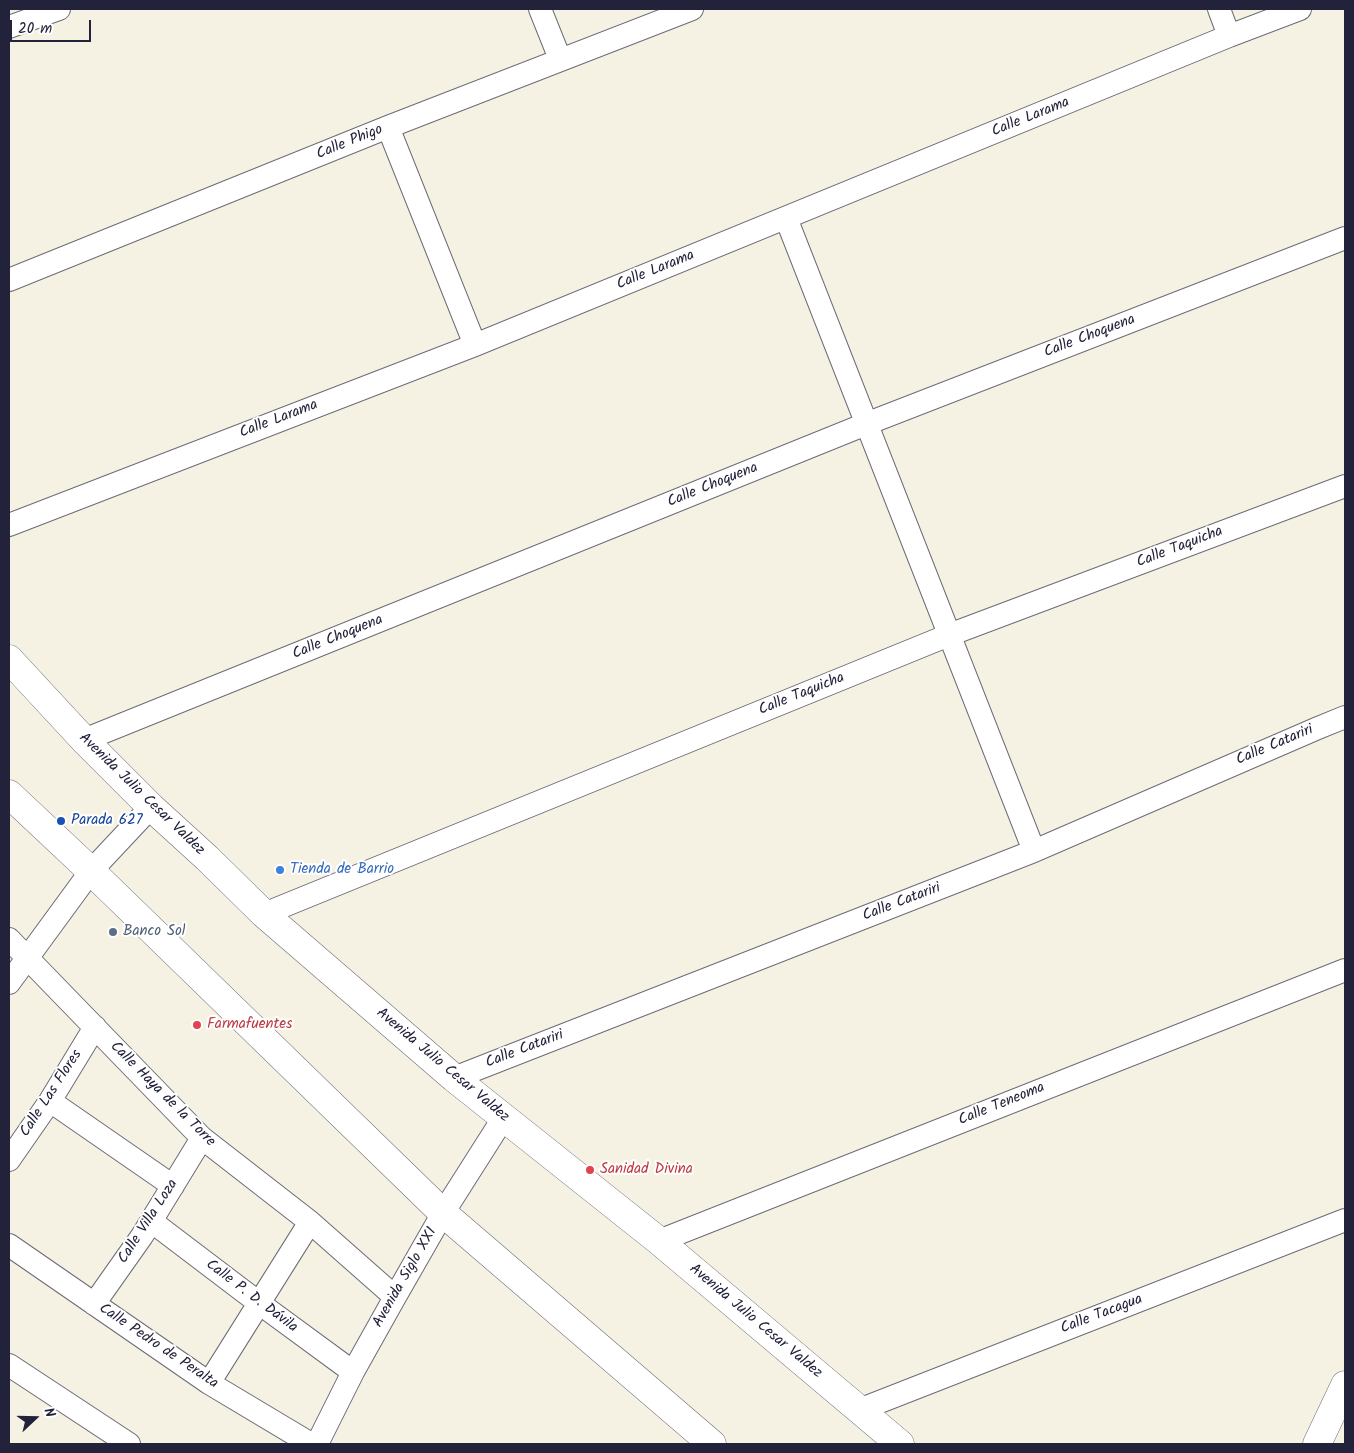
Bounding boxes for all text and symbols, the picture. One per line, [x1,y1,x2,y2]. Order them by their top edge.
scale bar [12,10,94,42]
text: 20 m [18,17,52,41]
street label: Calle Larama [989,94,1073,142]
street label: Calle Phigo [314,122,386,164]
street label: Calle Larama [614,247,698,295]
street label: Calle Choquena [1042,311,1138,363]
street label: Calle Larama [237,397,321,443]
street label: Calle Choquena [665,460,761,512]
street label: Calle Taquicha [1134,523,1226,573]
street label: Calle Choquena [290,612,386,664]
street label: Calle Taquicha [757,670,847,720]
street label: Calle Catariri [1234,722,1316,770]
street label: Avenida Julio Cesar Valdez [74,730,208,860]
place label: Parada 627 [71,812,143,830]
marker: Parada 627 [55,815,67,827]
place label: Tienda de Barrio [290,861,394,879]
marker: Tienda de Barrio [274,864,286,876]
street label: Calle Catariri [860,880,944,926]
place label: Banco Sol [123,923,186,941]
marker: Banco Sol [107,926,119,938]
street label: Avenida Julio Cesar Valdez [372,1005,512,1127]
place label: Farmafuentes [207,1016,292,1034]
marker: Farmafuentes [191,1019,203,1031]
street label: Calle Catariri [483,1027,567,1073]
street label: Calle Haya de la Torre [106,1039,218,1151]
street label: Calle Las Flores [17,1047,87,1141]
street label: Calle Teneoma [956,1080,1048,1130]
place label: Sanidad Divina [600,1161,693,1179]
marker: Sanidad Divina [584,1164,596,1176]
street label: Calle Villa Loza [115,1177,183,1267]
street label: Avenida Siglo XXI [370,1225,442,1331]
street label: Calle P. D. Dávila [201,1257,301,1337]
street label: Avenida Julio Cesar Valdez [685,1261,825,1383]
street label: Calle Tacagua [1059,1291,1145,1339]
street label: Calle Pedro de Peralta [95,1300,221,1394]
north arrow [10,1393,60,1443]
text: N [37,1405,61,1421]

